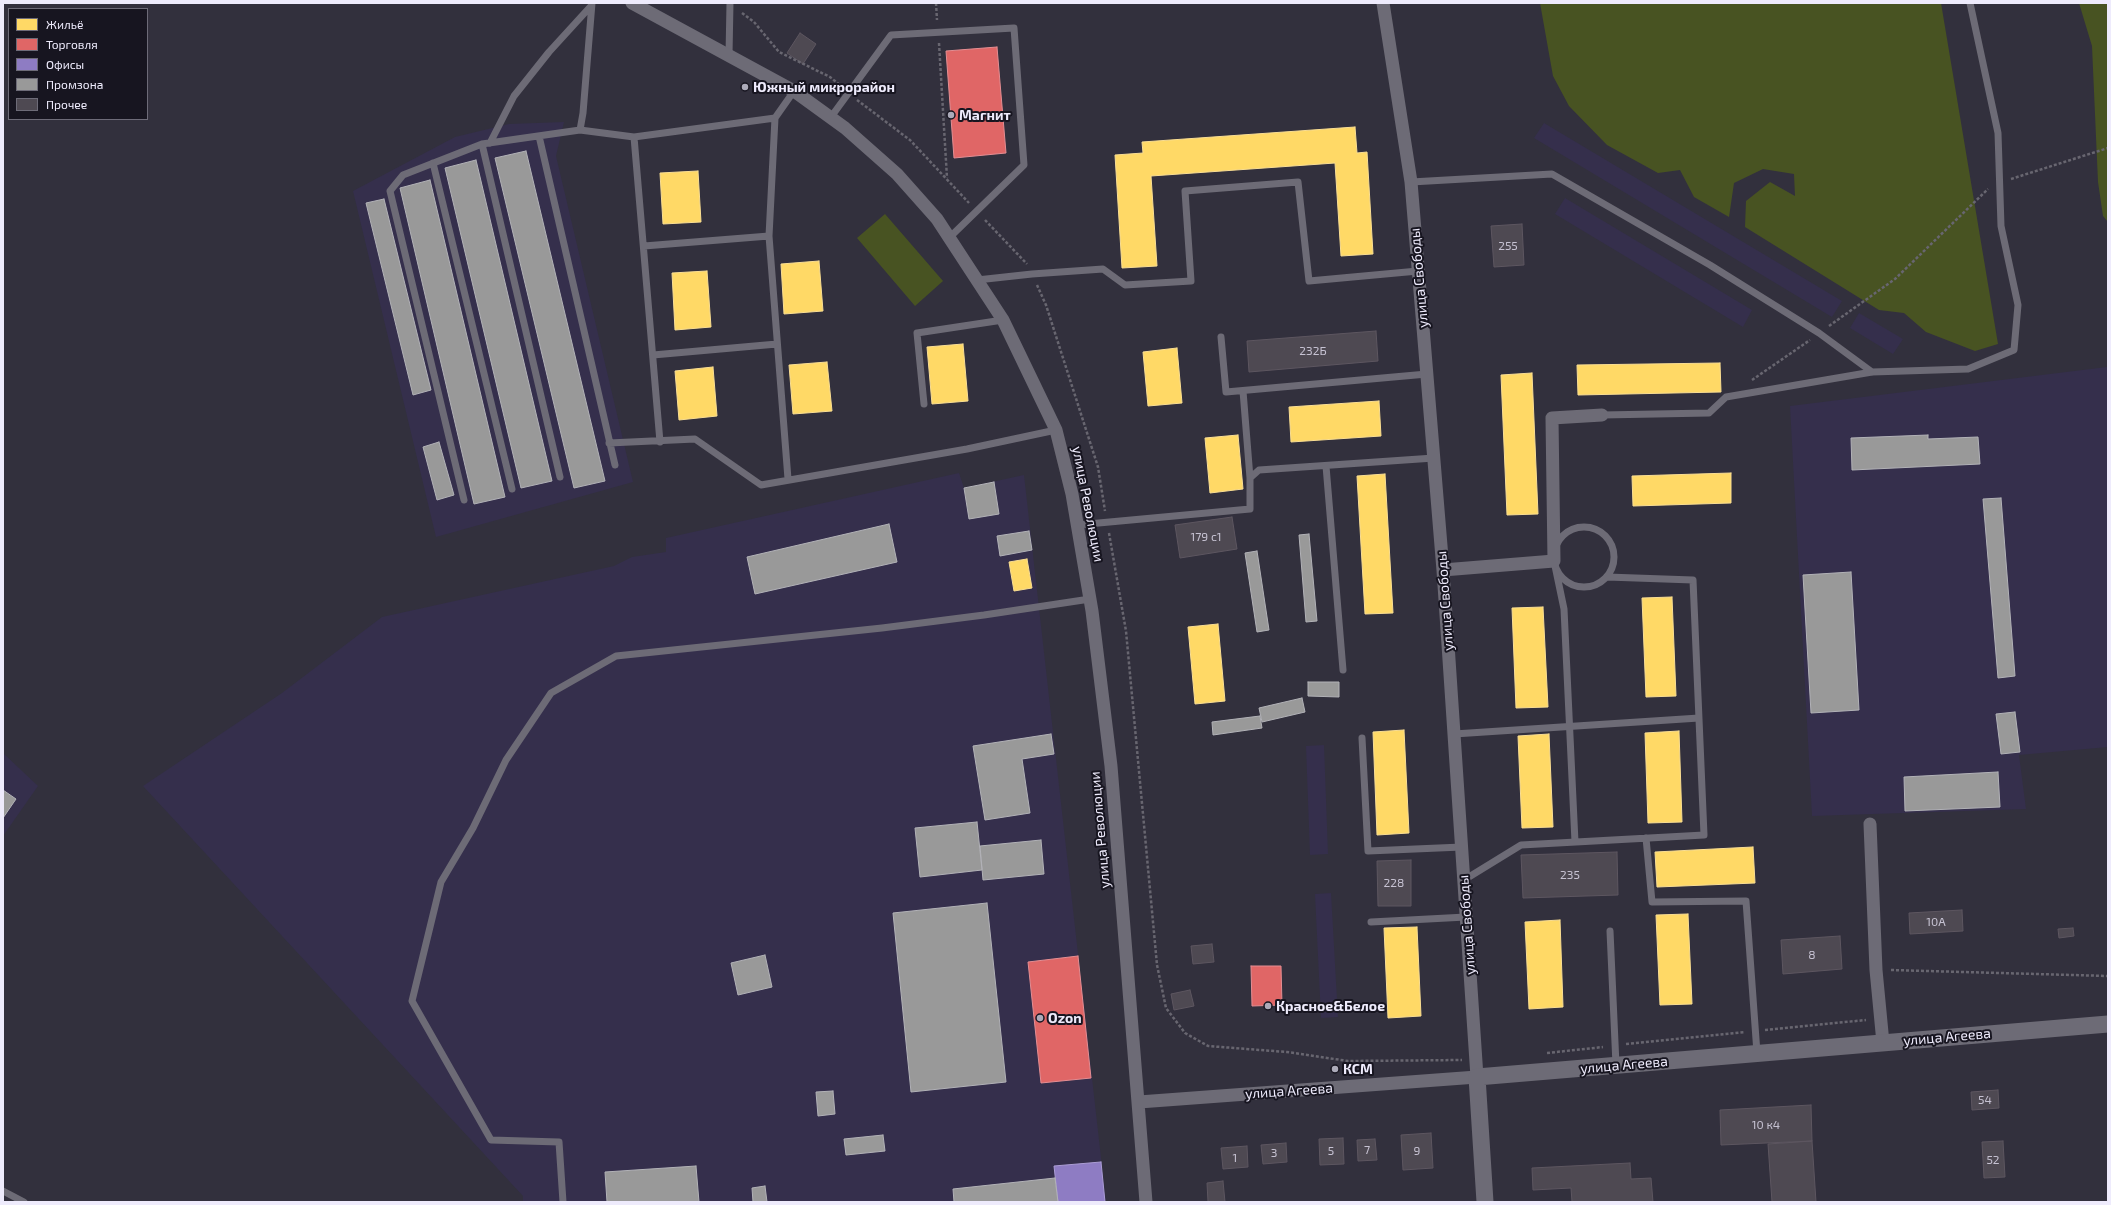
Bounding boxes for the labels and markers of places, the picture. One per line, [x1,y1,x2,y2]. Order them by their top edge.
place label: Южный микрорайон [753,79,895,95]
marker: Южный микрорайон [740,82,750,92]
place label: Магнит [959,107,1011,123]
marker: Магнит [946,110,956,120]
place label: Красное&Белое [1276,998,1385,1014]
marker: Красное&Белое [1263,1001,1273,1011]
place label: Ozon [1048,1010,1082,1026]
marker: Ozon [1035,1013,1045,1023]
place label: КСМ [1343,1061,1373,1077]
marker: КСМ [1330,1064,1340,1074]

